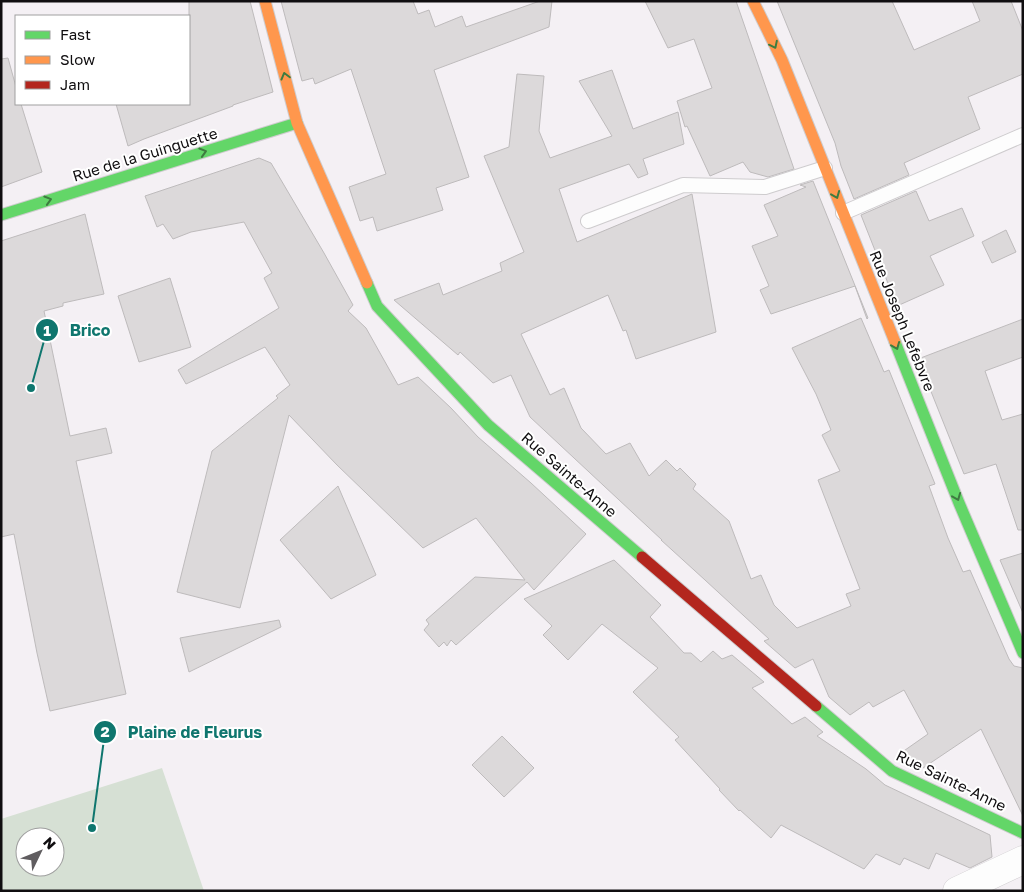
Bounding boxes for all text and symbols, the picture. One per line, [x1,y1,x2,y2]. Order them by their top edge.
legend [15,15,190,105]
text: Fast [60,25,91,43]
one-way arrow [768,40,778,49]
text: Slow [60,50,95,68]
one-way arrow [280,73,290,81]
text: Jam [60,75,90,93]
street label: Rue de la Guinguette [70,123,220,185]
one-way arrow [198,148,207,158]
one-way arrow [830,190,840,199]
one-way arrow [43,196,51,206]
street label: Rue Joseph Lefebvre [866,248,940,394]
callout: Brico [34,315,120,346]
text: Brico [70,320,111,340]
text: 1 [43,321,51,339]
one-way arrow [890,341,901,350]
street label: Rue Sainte-Anne [518,428,621,521]
one-way arrow [951,492,961,501]
callout: Plaine de Fleurus [93,717,272,748]
text: 2 [100,722,110,740]
text: Plaine de Fleurus [128,722,262,742]
street label: Rue Sainte-Anne [893,746,1010,815]
north arrow [15,827,65,877]
text: N [40,833,60,852]

